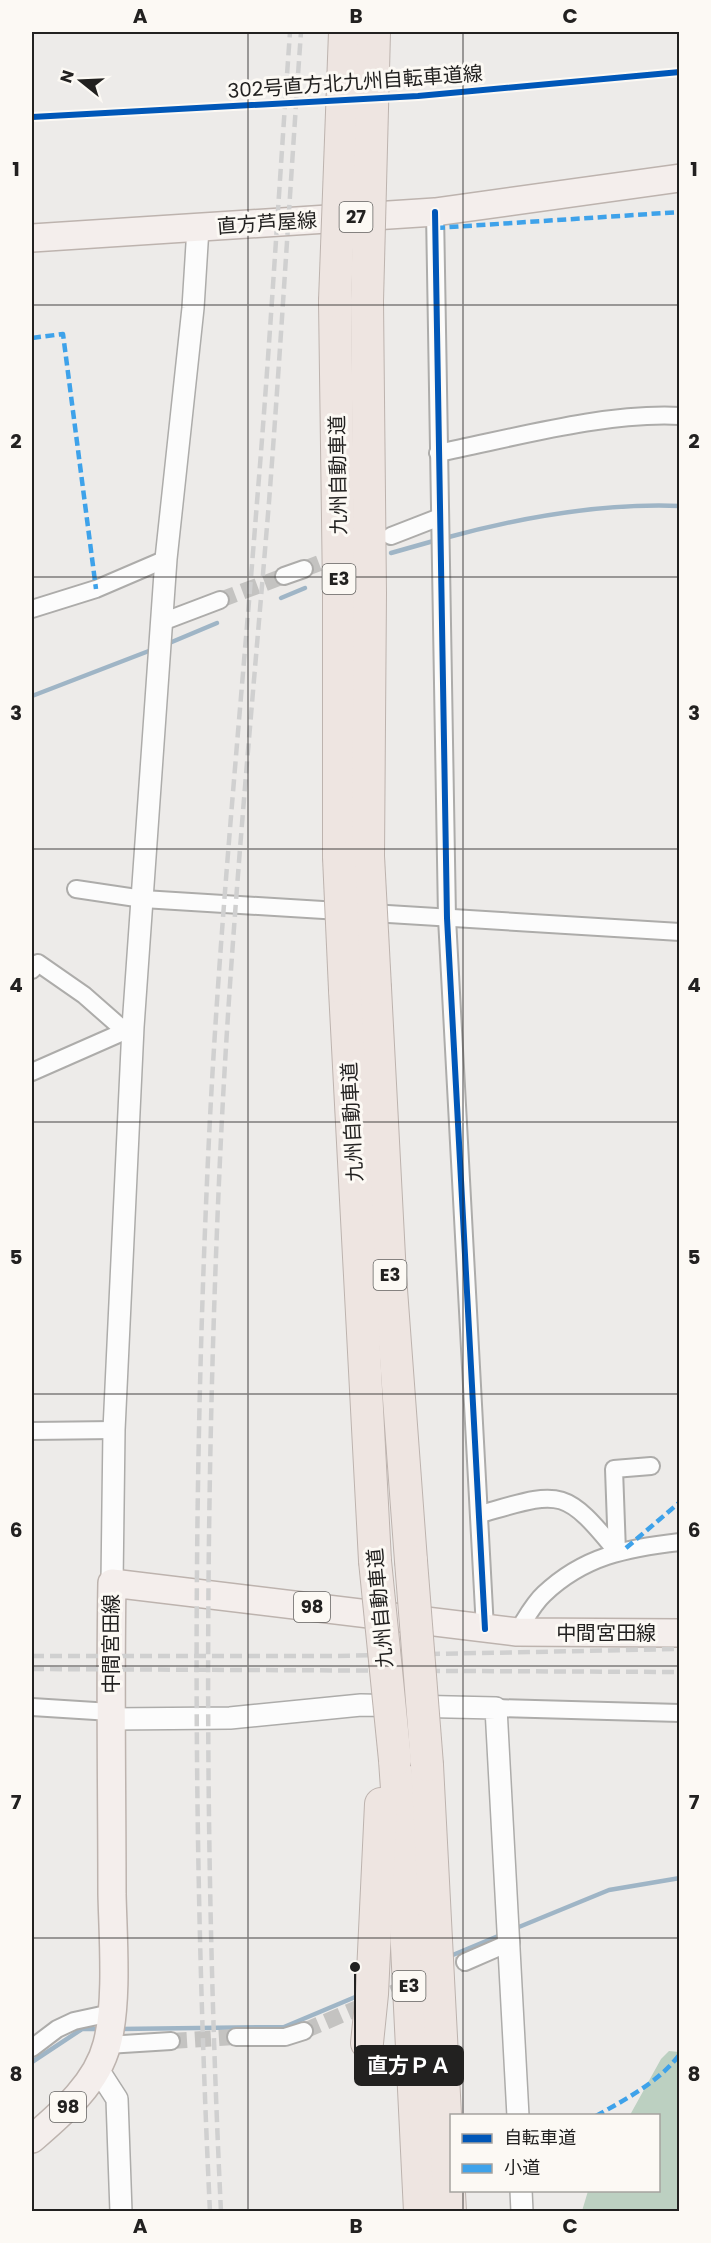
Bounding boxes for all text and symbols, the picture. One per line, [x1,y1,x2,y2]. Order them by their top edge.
text: A [133,2,148,30]
text: B [349,2,363,30]
text: C [562,2,578,30]
north arrow [51,51,111,111]
street label: 302号直方北九州自転車道線 [226,59,484,105]
text: N [54,67,80,86]
text: 1 [12,155,20,183]
text: 1 [690,155,698,183]
road number: 27 [340,202,372,232]
street label: 直方芦屋線 [216,206,318,240]
street label: 九州自動車道 [323,415,353,535]
text: 2 [10,427,22,455]
text: 2 [688,427,700,455]
road number: E3 [322,564,356,594]
text: 3 [10,699,22,727]
text: 3 [688,699,700,727]
text: 4 [9,971,23,999]
text: 4 [687,971,701,999]
street label: 九州自動車道 [335,1061,369,1183]
text: 5 [10,1243,23,1271]
text: 5 [688,1243,701,1271]
road number: E3 [374,1260,406,1290]
text: 6 [10,1516,22,1544]
text: 6 [688,1516,700,1544]
street label: 九州自動車道 [361,1547,399,1669]
road number: 98 [294,1592,330,1622]
street label: 中間宮田線 [97,1594,125,1694]
street label: 中間宮田線 [556,1619,656,1647]
text: 7 [11,1788,22,1816]
text: 7 [689,1788,700,1816]
road number: E3 [392,1971,426,2001]
callout: 直方ＰＡ [355,2046,463,2085]
text: 直方ＰＡ [367,2051,451,2080]
text: 8 [10,2060,22,2088]
text: 8 [688,2060,700,2088]
road number: 98 [50,2092,86,2122]
legend [450,2114,660,2192]
text: 自転車道 [504,2125,576,2150]
text: 小道 [504,2155,540,2180]
text: A [133,2212,148,2240]
text: B [349,2212,363,2240]
text: C [562,2212,578,2240]

